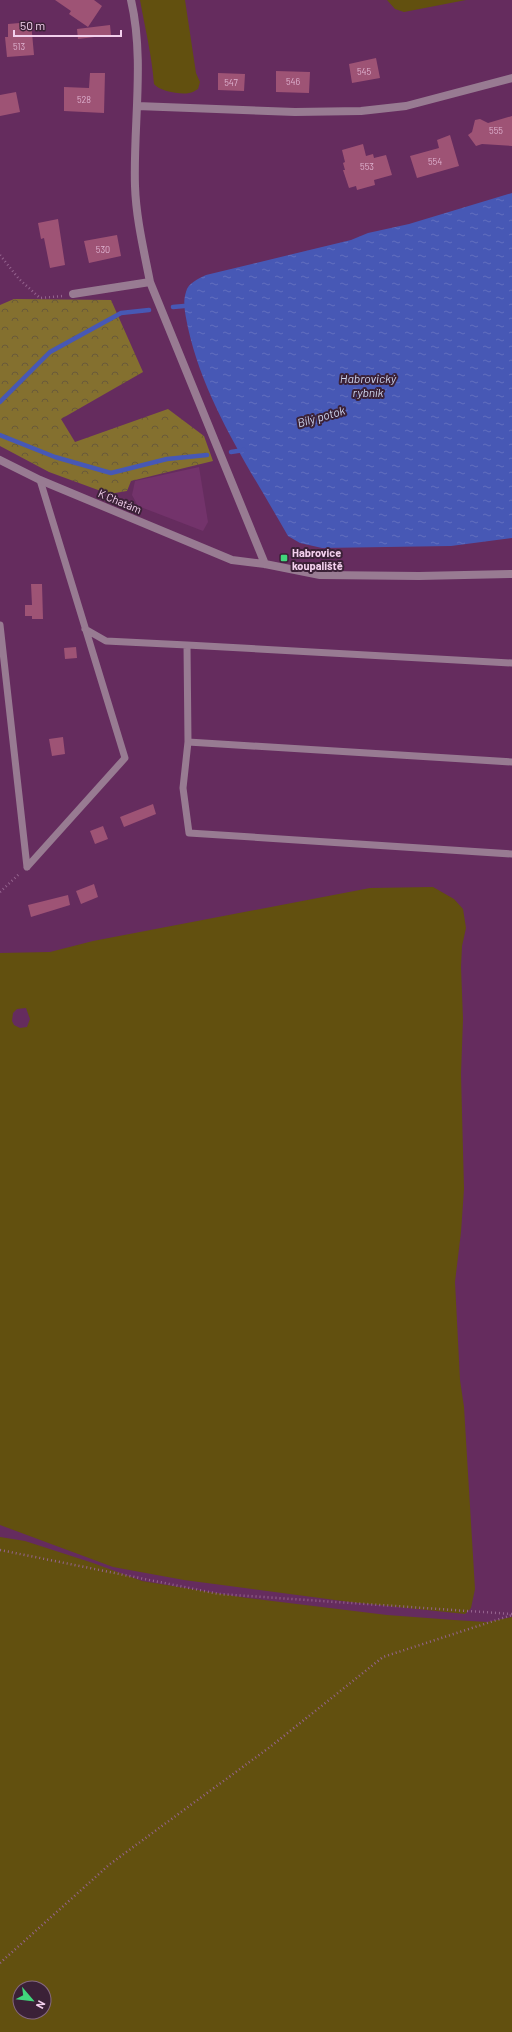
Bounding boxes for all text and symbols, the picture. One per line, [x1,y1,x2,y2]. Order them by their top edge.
scale bar [14,12,121,38]
text: 50 m [20,18,45,32]
house number: 513 [13,41,25,52]
house number: 545 [357,66,371,77]
house number: 546 [286,76,300,87]
house number: 547 [224,77,239,88]
house number: 528 [77,94,91,105]
house number: 555 [489,125,503,136]
house number: 554 [428,156,442,167]
house number: 553 [360,161,374,172]
house number: 530 [96,244,110,255]
water label: Habrovický rybník [340,371,397,399]
water label: Bílý potok [296,402,347,429]
street label: K Chatám [96,486,144,516]
place label: Habrovice koupaliště [292,546,343,572]
marker: Habrovice koupaliště [279,553,289,563]
north arrow [12,1980,52,2020]
text: N [34,1999,49,2011]

